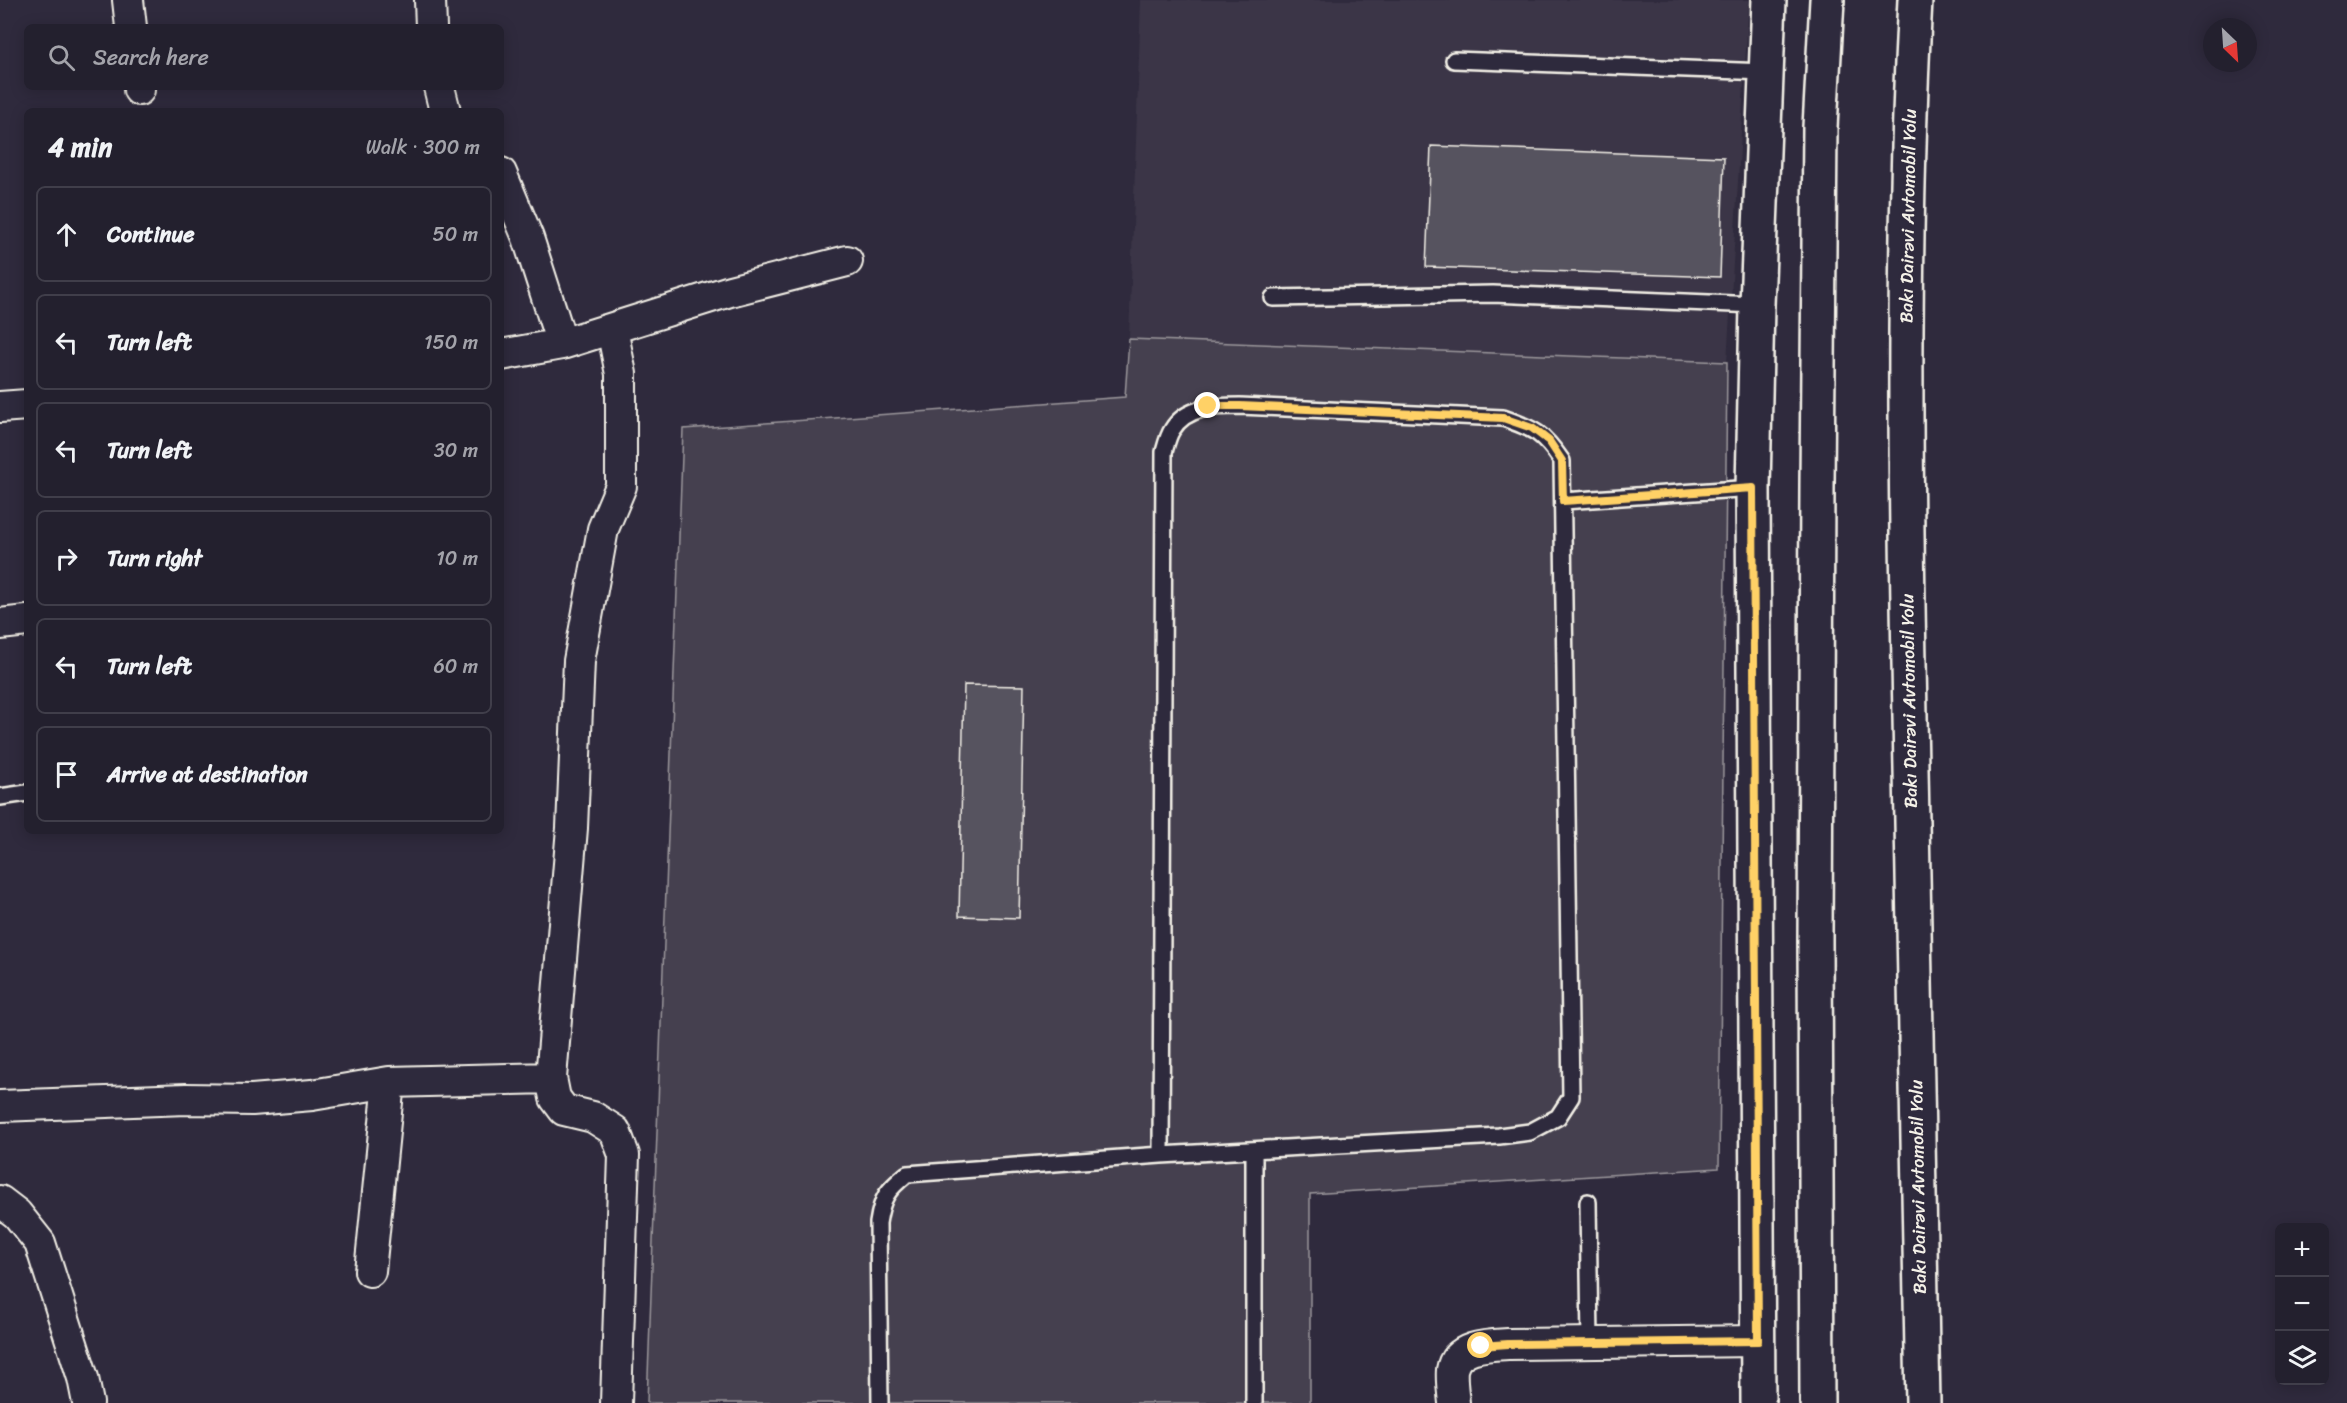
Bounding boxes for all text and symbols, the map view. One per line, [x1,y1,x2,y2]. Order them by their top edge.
north arrow [2203,18,2257,72]
search box [24,24,504,90]
text: Search here [93,38,209,77]
icon: search [45,41,78,74]
street label: Bakı Dairəvi Avtomobil Yolu [1890,108,1926,323]
text: 4 min [48,124,112,170]
text: Walk · 300 m [366,130,480,165]
text: Continue [107,215,195,254]
text: 50 m [433,217,478,252]
icon: ahead [50,218,83,251]
text: Turn left [107,323,192,362]
text: 150 m [424,325,478,360]
icon: left [50,326,83,359]
route end [1194,392,1220,418]
text: Turn left [107,431,192,470]
text: 30 m [434,433,478,468]
icon: left [50,434,83,467]
text: Turn right [107,539,202,578]
text: 10 m [436,541,478,576]
icon: right [50,542,83,575]
street label: Bakı Dairəvi Avtomobil Yolu [1891,593,1927,808]
text: Turn left [107,647,192,686]
text: 60 m [433,649,478,684]
icon: left [50,650,83,683]
text: Arrive at destination [107,755,308,794]
icon: arrive [50,758,83,791]
street label: Bakı Dairəvi Avtomobil Yolu [1900,1079,1936,1294]
map controls [2275,1223,2329,1385]
button: + [2275,1223,2329,1277]
button: − [2275,1277,2329,1331]
button: layers [2275,1331,2329,1385]
route start [1467,1332,1493,1358]

